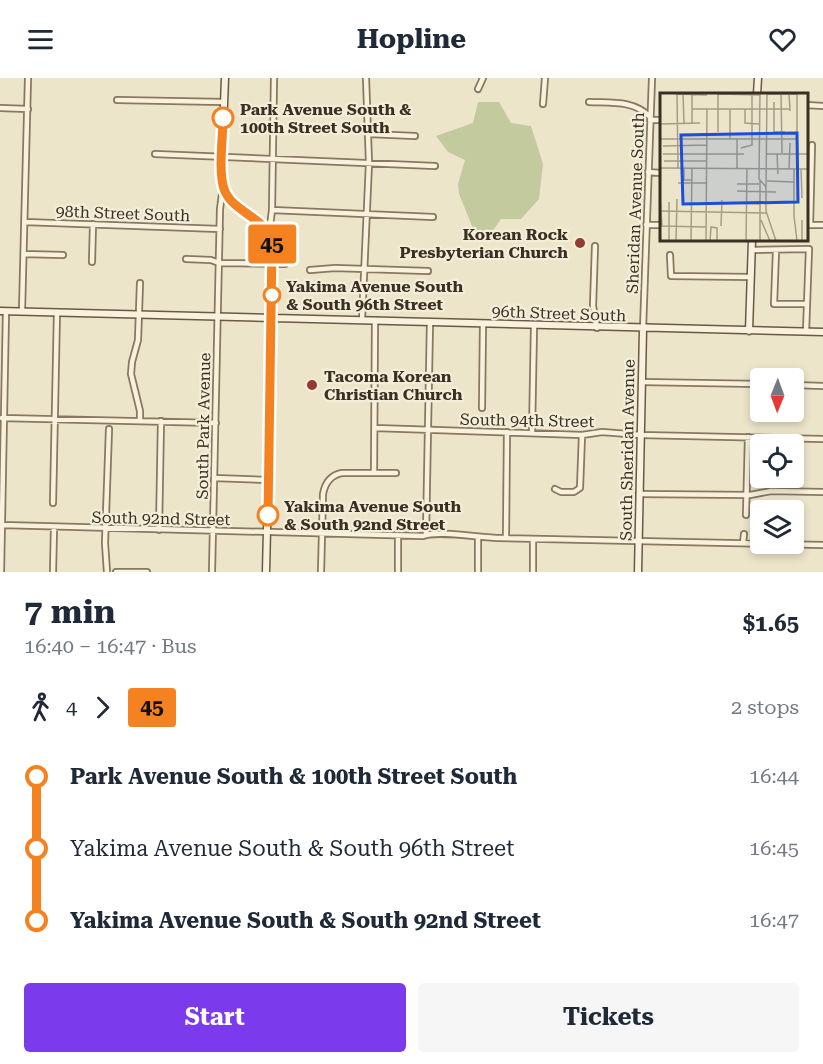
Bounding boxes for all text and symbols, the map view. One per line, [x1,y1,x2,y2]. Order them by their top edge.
icon: menu [24,23,57,56]
text: Hopline [357,23,466,55]
icon: heart [766,23,799,56]
inset map [660,93,808,242]
place label: Park Avenue South & 100th Street South [240,100,411,137]
marker: Park Avenue South & 100th Street South [212,107,234,129]
street label: Sheridan Avenue South [623,112,648,294]
street label: 98th Street South [55,202,191,225]
line badge: 45 [245,224,299,264]
place label: Korean Rock Presbyterian Church [399,225,568,262]
text: 45 [260,232,284,256]
marker: Korean Rock Presbyterian Church [573,236,587,250]
place label: Yakima Avenue South & South 96th Street [286,277,463,314]
marker: Yakima Avenue South & South 96th Street [263,286,281,304]
street label: 96th Street South [491,302,627,325]
street label: South Park Avenue [193,352,214,500]
street label: South Sheridan Avenue [616,359,639,541]
place label: Tacoma Korean Christian Church [324,367,463,404]
north arrow [750,368,804,422]
map controls [750,368,804,554]
marker: Tacoma Korean Christian Church [305,378,319,392]
street label: South 94th Street [460,410,594,431]
button: locate [750,434,804,488]
place label: Yakima Avenue South & South 92nd Street [284,497,461,534]
button: layers [750,500,804,554]
marker: Yakima Avenue South & South 92nd Street [257,504,279,526]
street label: South 92nd Street [91,508,231,529]
text: 7 min [24,592,116,631]
text: $1.65 [743,611,799,636]
text: 16:40 – 16:47 · Bus [24,634,196,658]
icon: walk [24,691,57,724]
icon: forward [86,691,119,724]
text: 4 [66,695,77,719]
text: 45 [140,695,164,719]
text: 2 stops [731,695,799,719]
text: Park Avenue South & 100th Street South [70,764,517,789]
text: 16:44 [749,764,799,788]
text: Yakima Avenue South & South 96th Street [70,836,514,861]
text: 16:45 [749,836,799,860]
text: Yakima Avenue South & South 92nd Street [70,908,541,933]
text: 16:47 [749,908,799,932]
button: Start [24,983,406,1052]
button: Tickets [418,983,799,1052]

